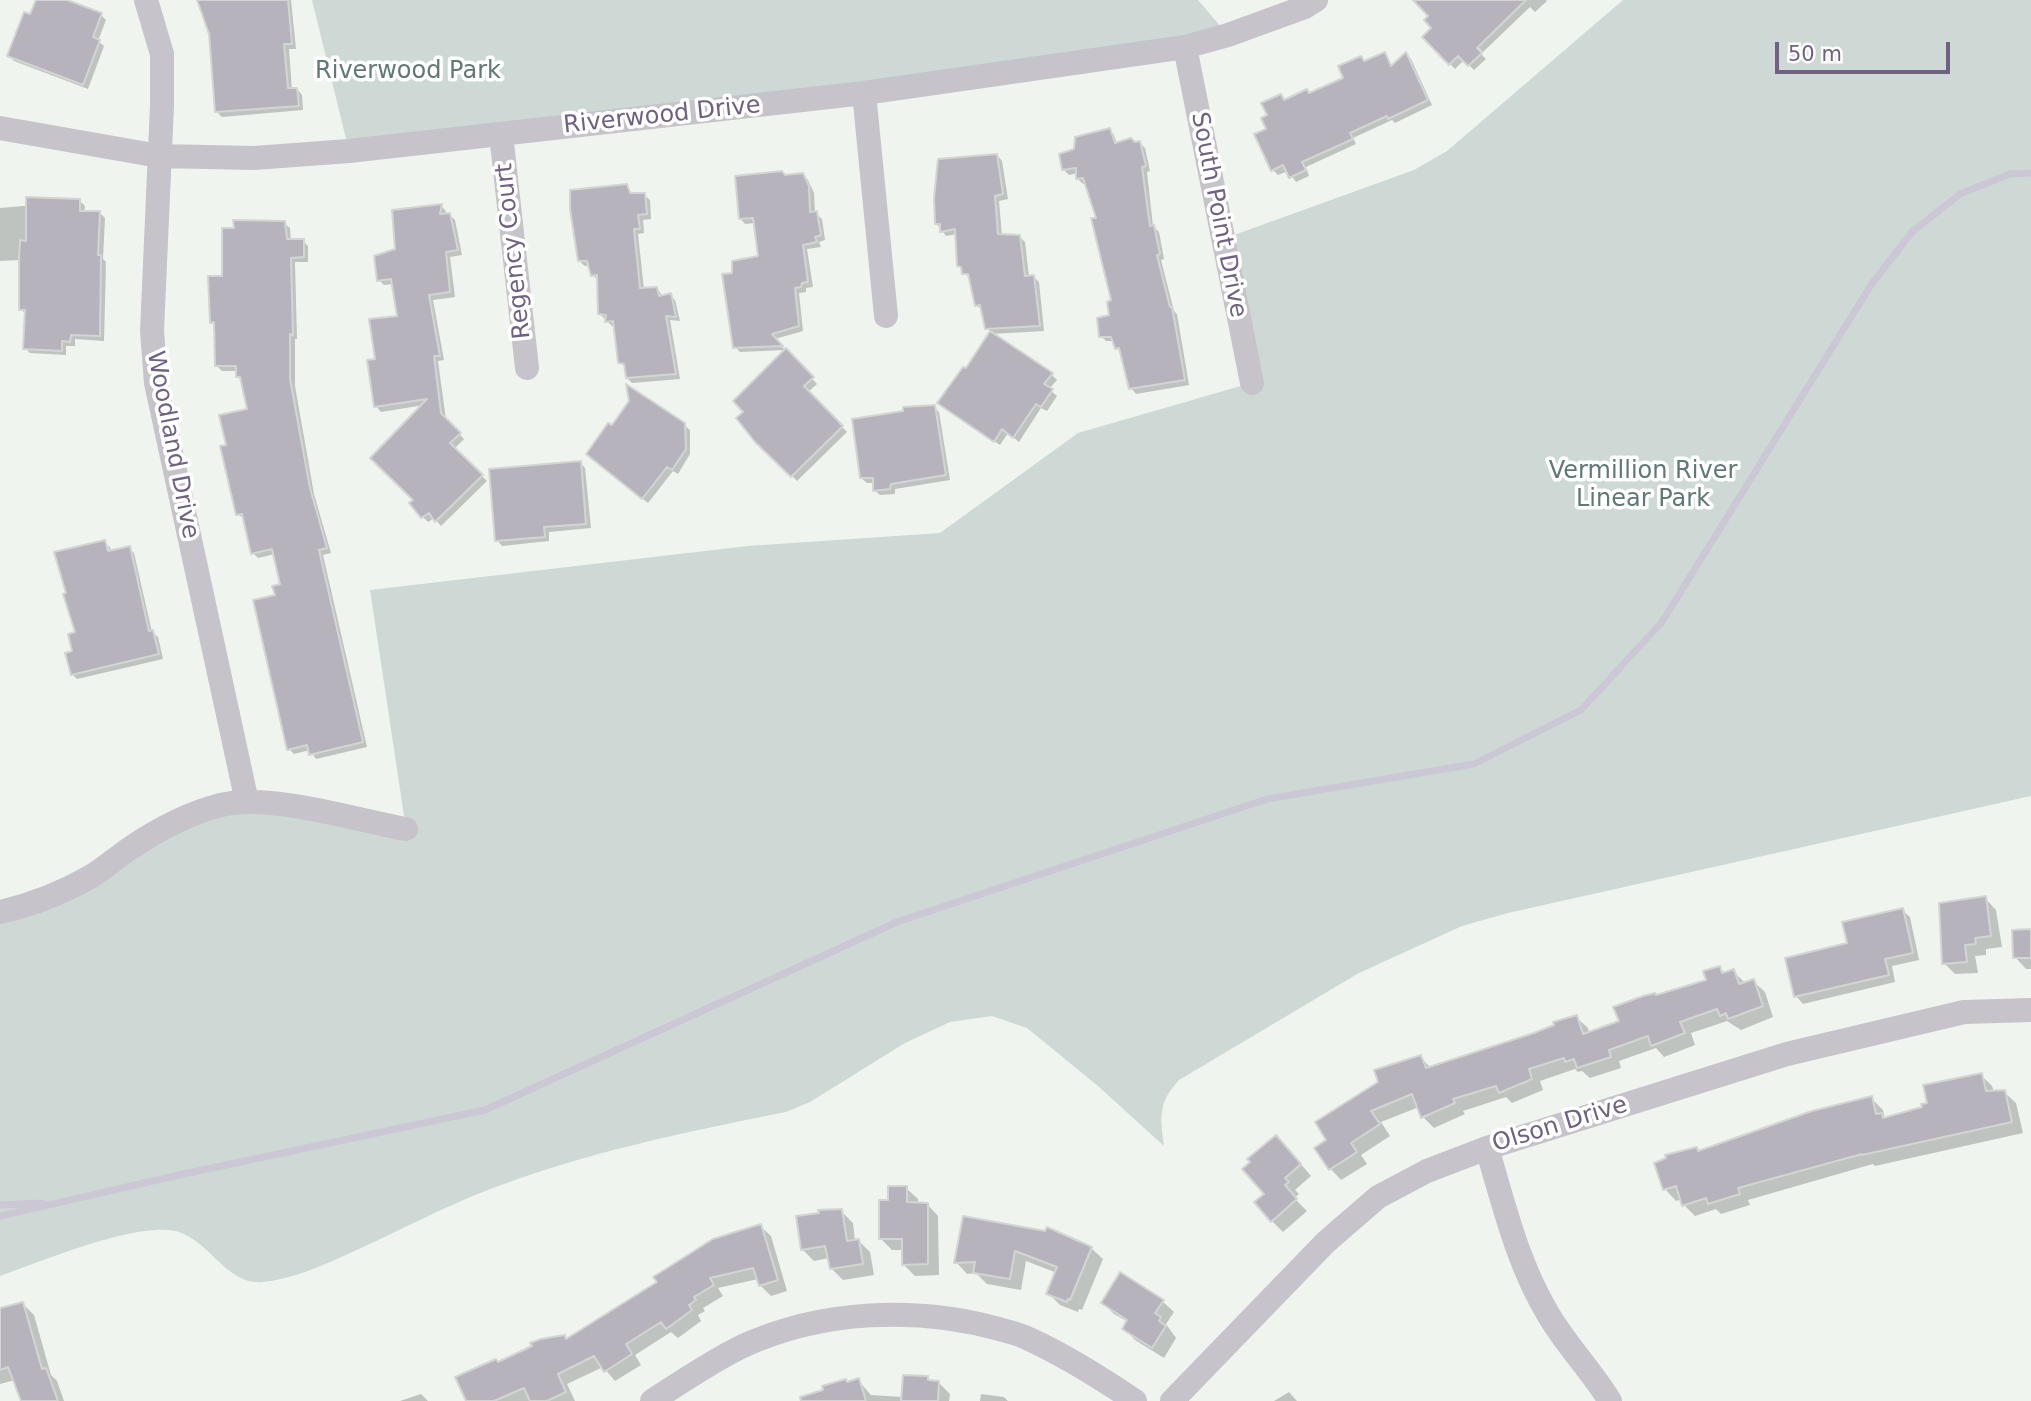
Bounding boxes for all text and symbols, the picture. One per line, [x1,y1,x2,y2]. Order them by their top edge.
scale bar [1779,28,1954,72]
text: 50 m [1788,42,1842,66]
park label: Riverwood Park [315,58,501,86]
street label: Riverwood Drive [562,91,762,141]
street label: South Point Drive [1184,110,1252,320]
street label: Regency Court [490,162,538,340]
street label: Woodland Drive [140,349,204,541]
park label: Vermillion River Linear Park [1549,458,1737,514]
street label: Olson Drive [1489,1091,1631,1159]

